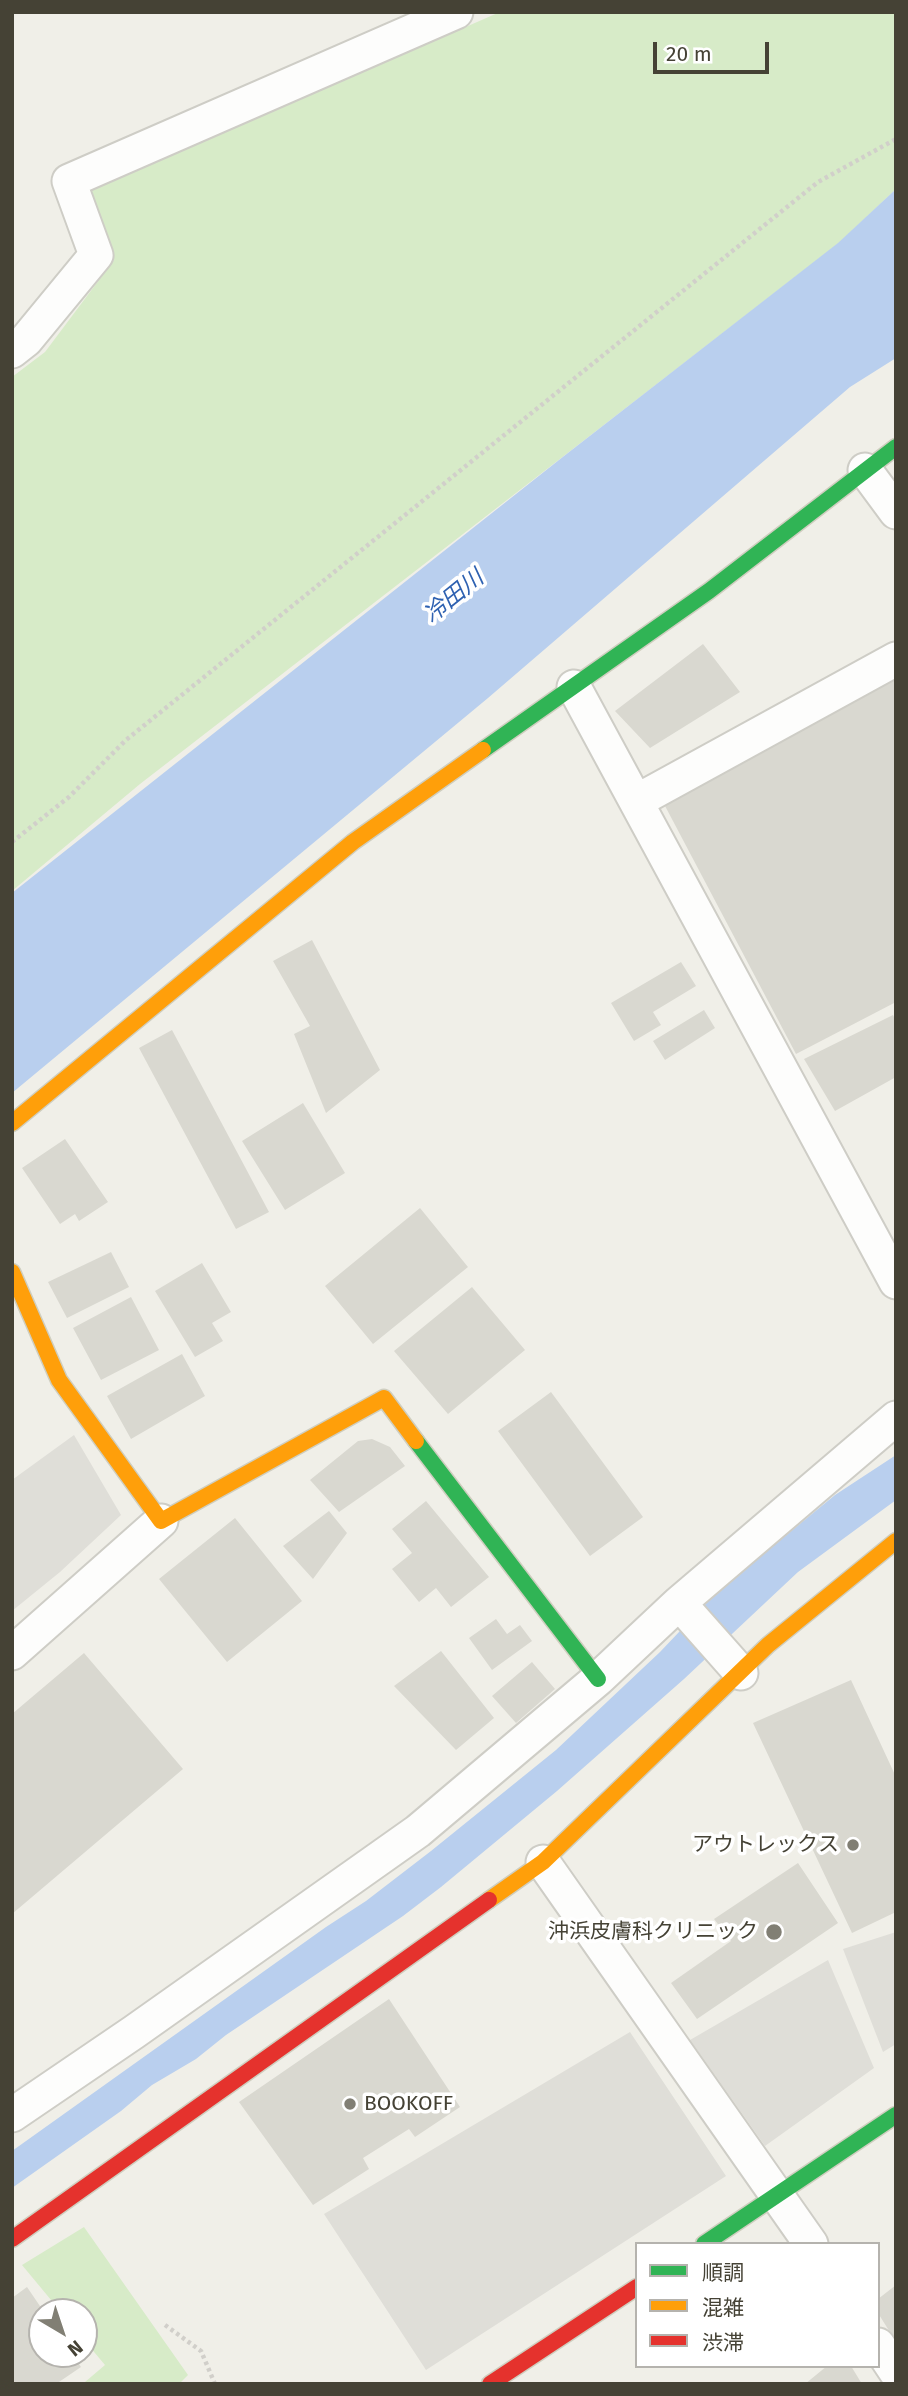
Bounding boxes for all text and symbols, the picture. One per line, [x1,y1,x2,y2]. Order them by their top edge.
scale bar [656,28,772,72]
text: 20 m [666,41,712,67]
water label: 冷田川 [419,565,489,629]
place label: アウトレックス [692,1832,839,1858]
marker: アウトレックス [845,1837,861,1853]
place label: 沖浜皮膚科クリニック [548,1919,758,1945]
marker: 沖浜皮膚科クリニック [764,1922,784,1942]
place label: BOOKOFF [364,2091,453,2117]
marker: BOOKOFF [342,2096,358,2112]
legend [635,2242,880,2368]
text: 順調 [702,2260,744,2286]
text: 混雑 [702,2295,744,2321]
north arrow [28,2298,98,2368]
text: 渋滞 [702,2330,744,2356]
text: N [63,2335,87,2361]

